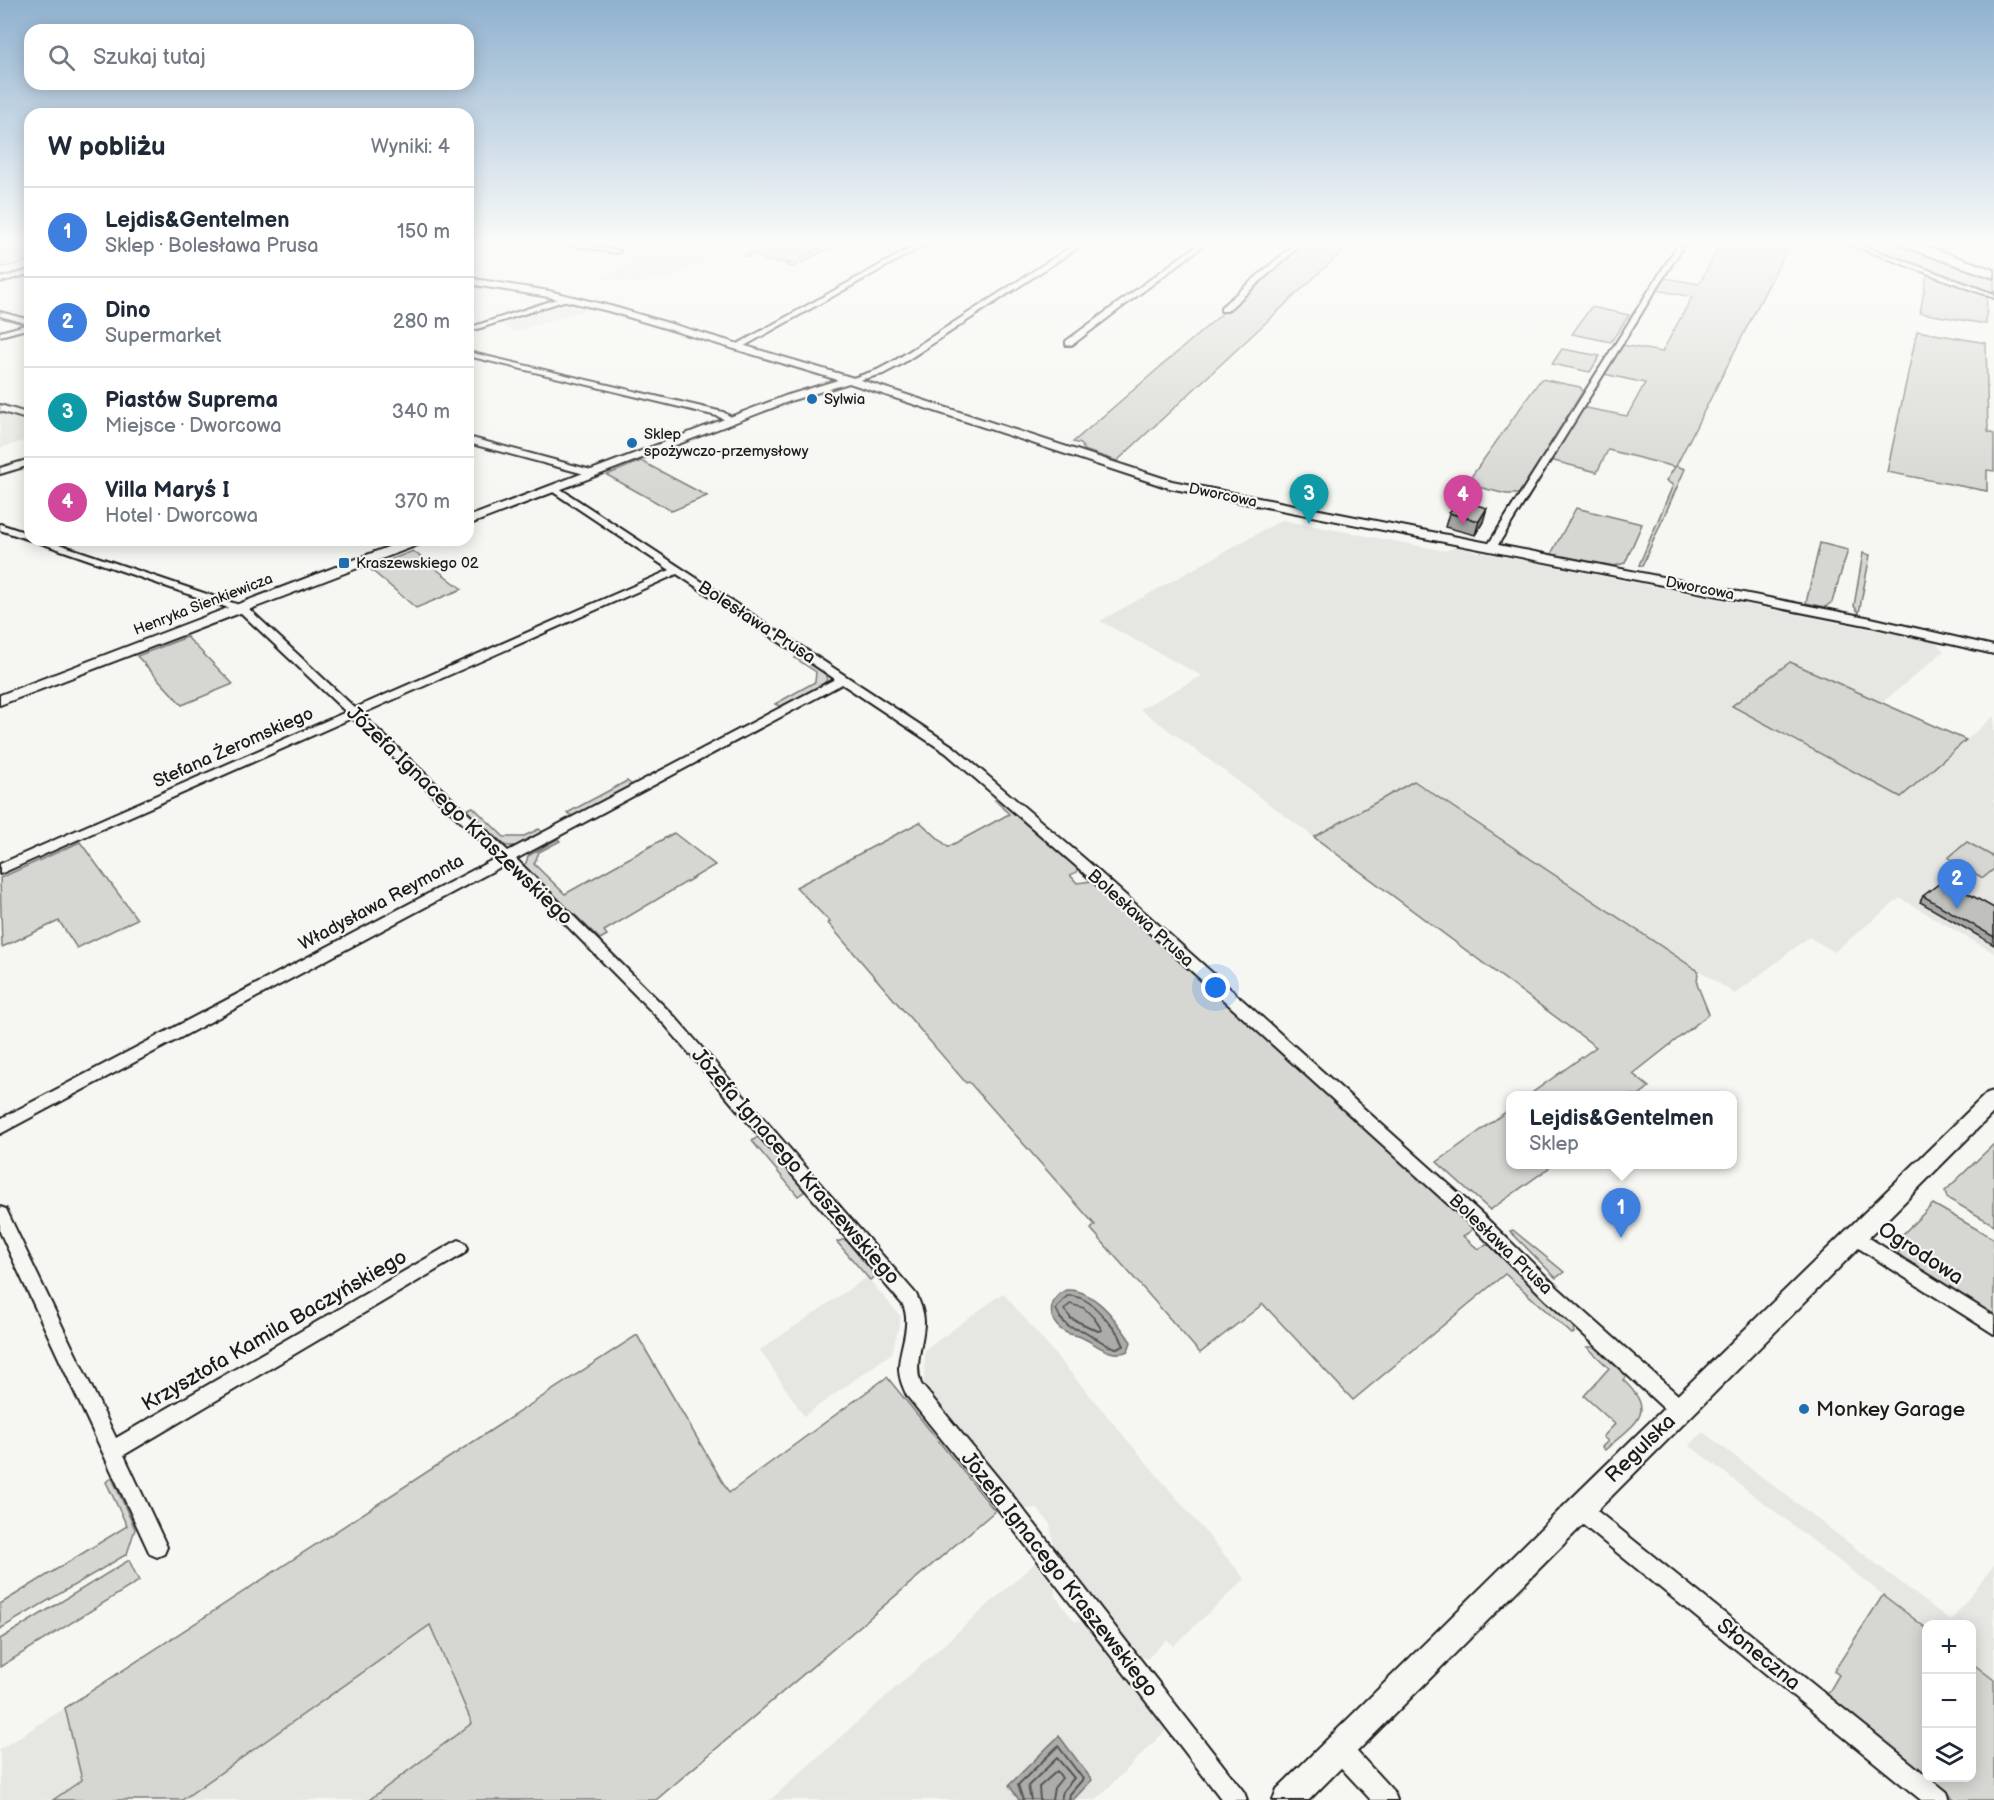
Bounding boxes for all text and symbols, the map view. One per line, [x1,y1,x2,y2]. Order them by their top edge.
search box [24,24,474,90]
icon: search [45,41,78,74]
text: Szukaj tutaj [93,44,206,71]
text: W pobliżu [48,132,166,163]
text: Wyniki: 4 [371,135,450,159]
text: Lejdis&Gentelmen [105,207,289,234]
text: 1 [63,220,72,244]
text: 150 m [397,220,450,244]
text: Sklep · Bolesława Prusa [105,234,318,258]
text: Dino [105,297,151,324]
text: 2 [62,310,73,334]
text: 280 m [393,310,450,334]
text: Supermarket [105,324,221,348]
text: Piastów Suprema [105,387,278,414]
place label: Sylwia [824,390,865,409]
marker: Sylwia [805,392,819,406]
text: 3 [62,400,73,424]
text: 340 m [392,400,450,424]
text: Miejsce · Dworcowa [105,414,282,438]
place label: Sklep spożywczo-przemysłowy [644,425,809,461]
marker: Sklep spożywczo-przemysłowy [625,436,639,450]
pin: 3 [1290,474,1328,524]
pin: 4 [1444,476,1482,525]
text: Villa Maryś I [105,477,230,504]
street label: Dworcowa [1187,479,1259,512]
text: 4 [62,490,73,514]
text: 370 m [394,490,450,514]
text: Hotel · Dworcowa [105,504,258,528]
place label: Kraszewskiego 02 [356,554,479,573]
marker: Kraszewskiego 02 [337,556,351,570]
street label: Henryka Sienkiewicza [131,569,275,640]
street label: Dworcowa [1664,573,1736,604]
street label: Bolesława Prusa [694,577,819,668]
street label: Józefa Ignacego Kraszewskiego [341,700,578,930]
street label: Stefana Żeromskiego [149,702,317,792]
street label: Władysława Reymonta [295,850,467,955]
pin: 2 [1938,860,1976,909]
street label: Bolesława Prusa [1083,865,1198,972]
your location [1201,973,1230,1002]
street label: Józefa Ignacego Kraszewskiego [686,1043,905,1290]
popup [1506,1091,1737,1169]
text: Lejdis&Gentelmen [1529,1105,1714,1132]
text: Sklep [1529,1132,1579,1156]
pin: 1 [1602,1188,1640,1238]
street label: Bolesława Prusa [1445,1190,1557,1299]
street label: Ogrodowa [1873,1217,1968,1290]
street label: Krzysztofa Kamila Baczyńskiego [137,1244,411,1417]
place label: Monkey Garage [1816,1397,1965,1422]
marker: Monkey Garage [1797,1402,1811,1416]
street label: Regulska [1600,1409,1681,1488]
street label: Józefa Ignacego Kraszewskiego [956,1446,1163,1702]
street label: Słoneczna [1712,1613,1806,1696]
map controls [1922,1620,1976,1782]
button: + [1922,1620,1976,1674]
button: − [1922,1674,1976,1728]
button: layers [1922,1728,1976,1782]

